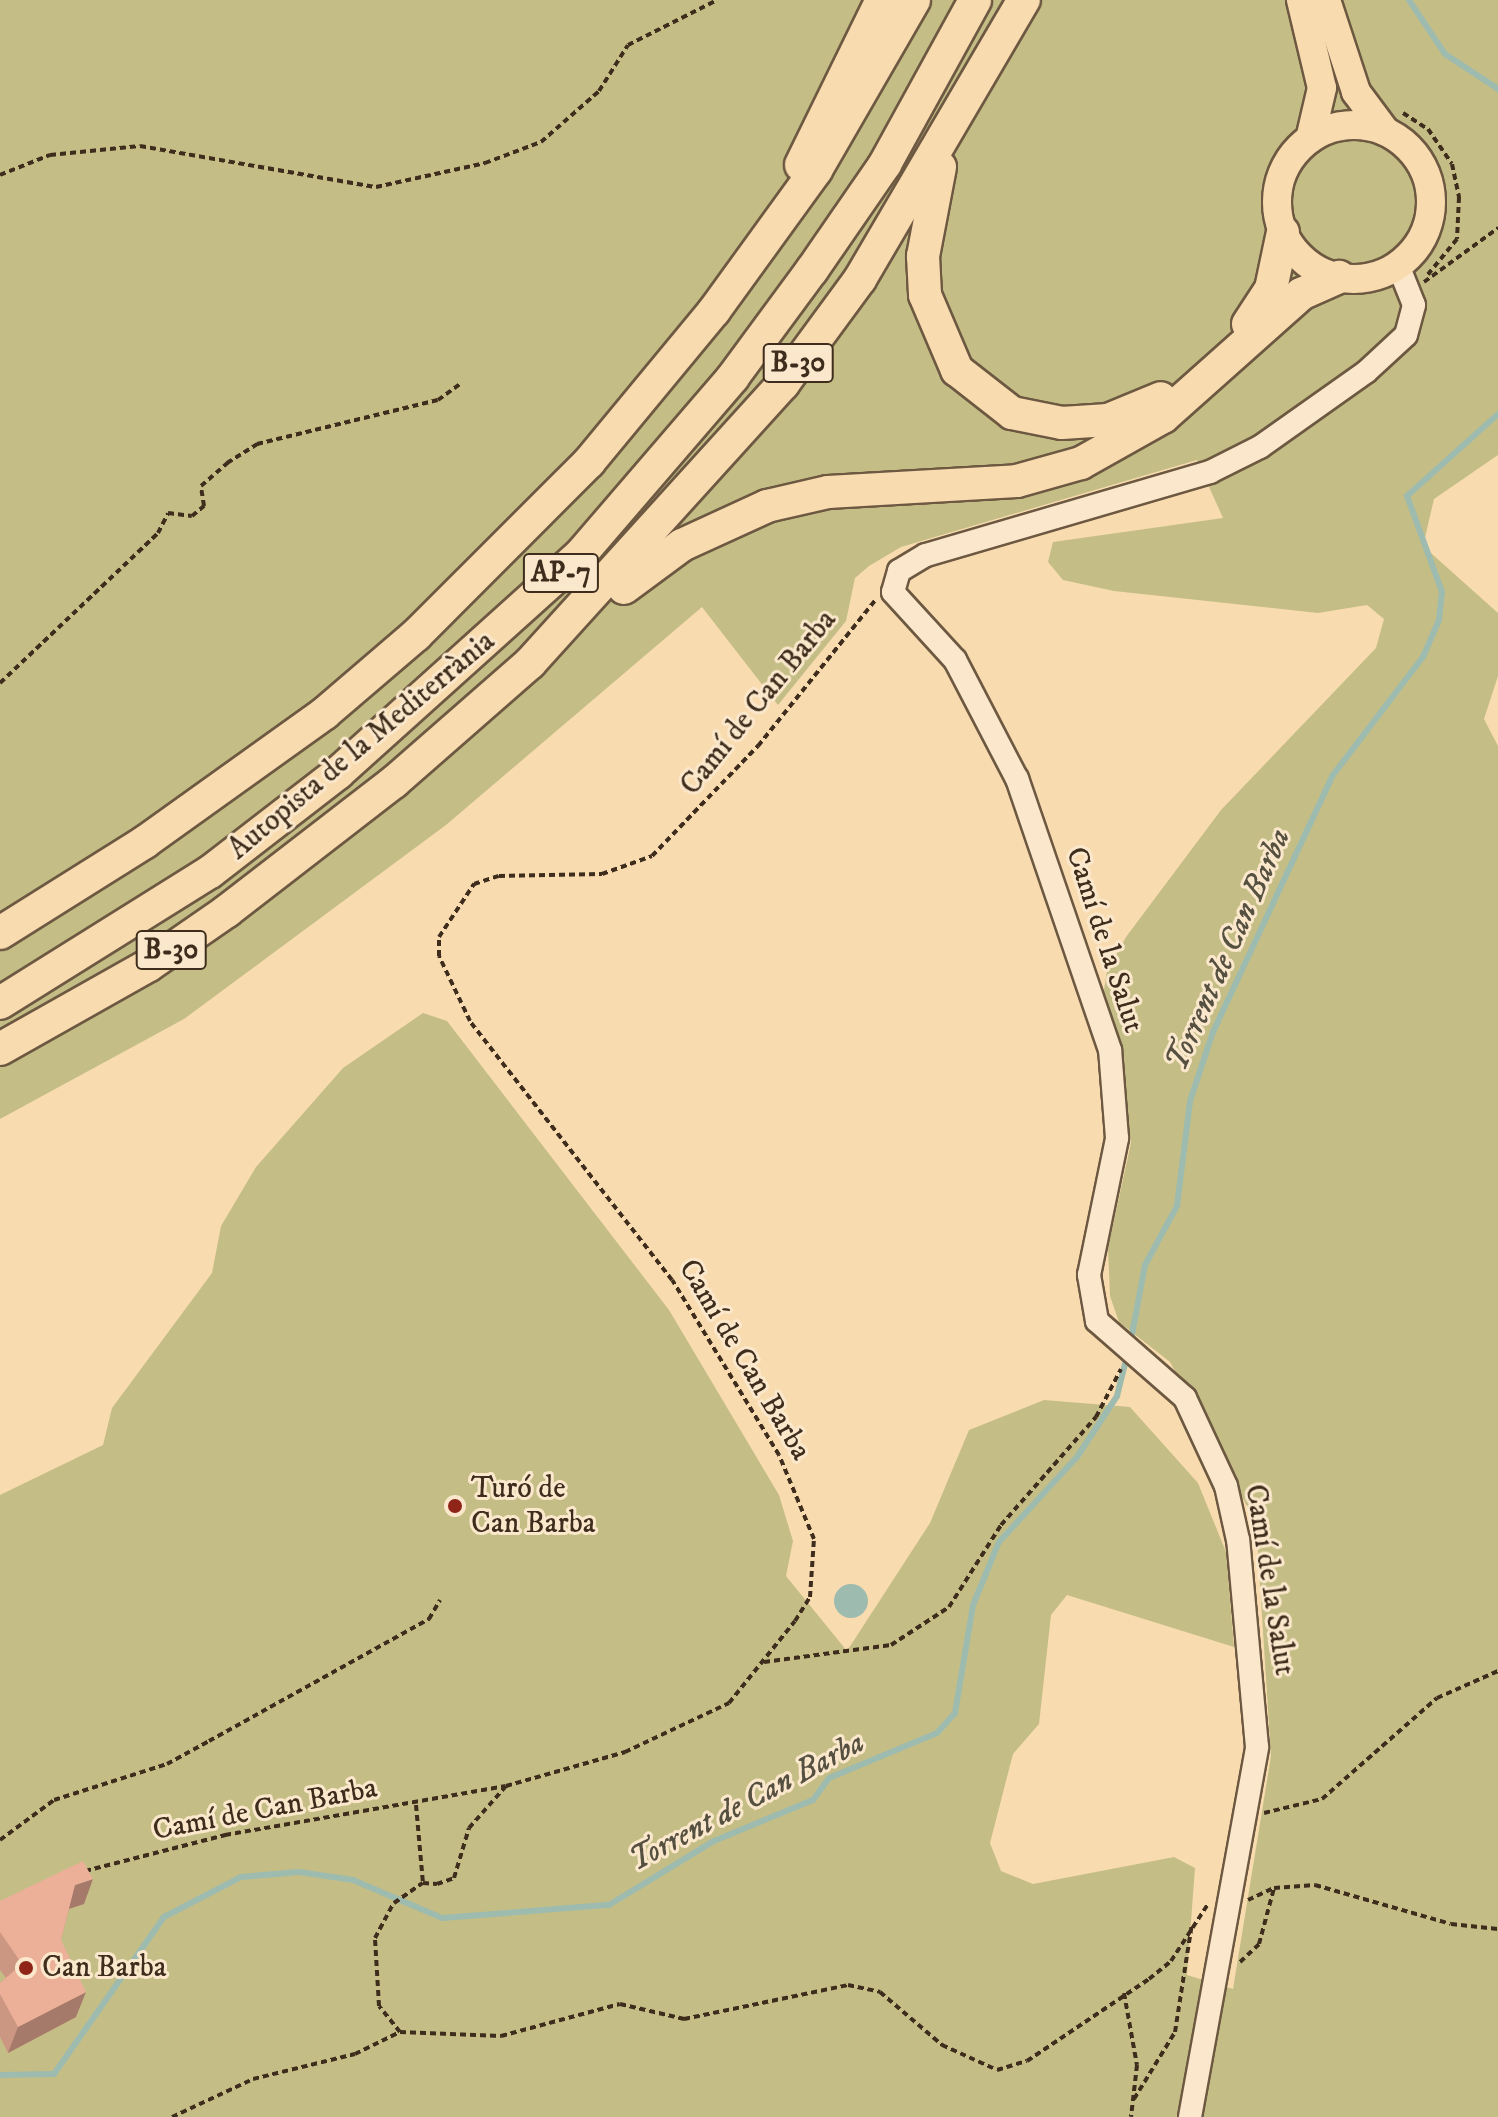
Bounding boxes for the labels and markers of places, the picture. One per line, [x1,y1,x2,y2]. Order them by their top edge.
place label: Turó de Can Barba [471,1471,595,1542]
marker: Turó de Can Barba [446,1497,464,1515]
place label: Can Barba [42,1950,166,1986]
marker: Can Barba [17,1959,35,1977]

